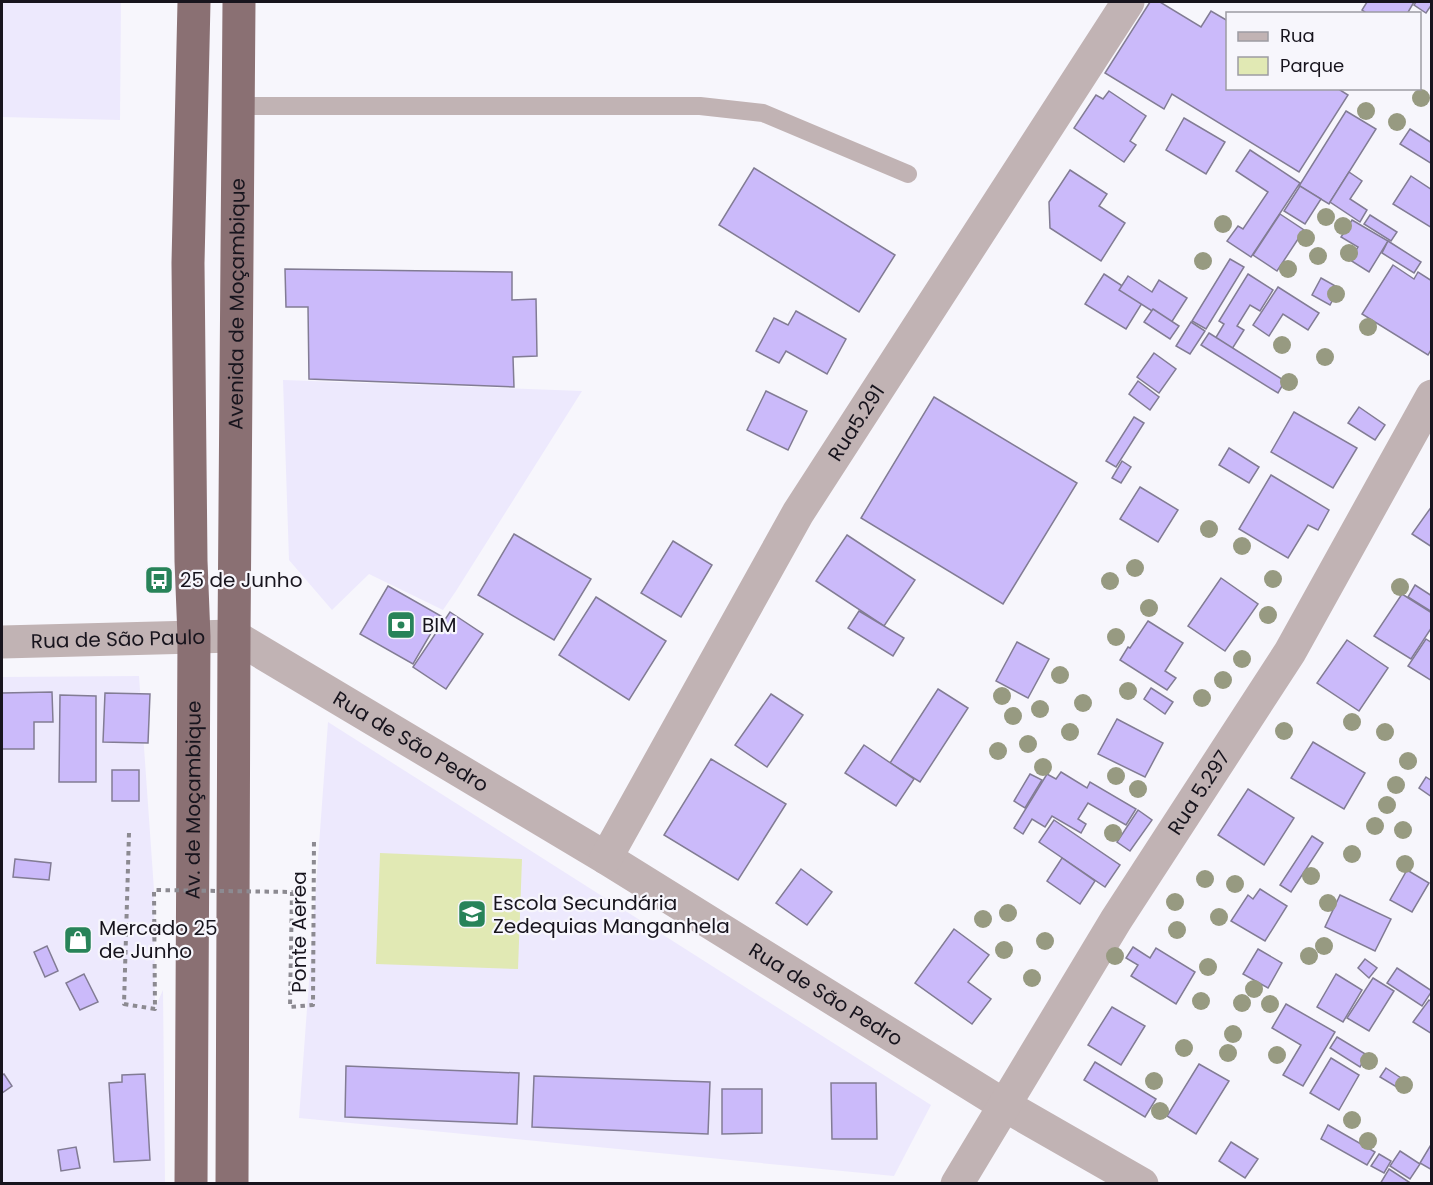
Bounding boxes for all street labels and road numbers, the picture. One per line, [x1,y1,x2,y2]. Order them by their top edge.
street label: Avenida de Moçambique [222,178,252,430]
street label: Rua5.291 [821,379,891,467]
street label: Rua de São Paulo [31,623,205,655]
street label: Rua de São Pedro [328,684,494,799]
street label: Av. de Moçambique [179,700,208,900]
street label: Rua 5.297 [1161,745,1237,840]
street label: Ponte Aerea [285,871,313,993]
street label: Rua de São Pedro [744,936,908,1053]

